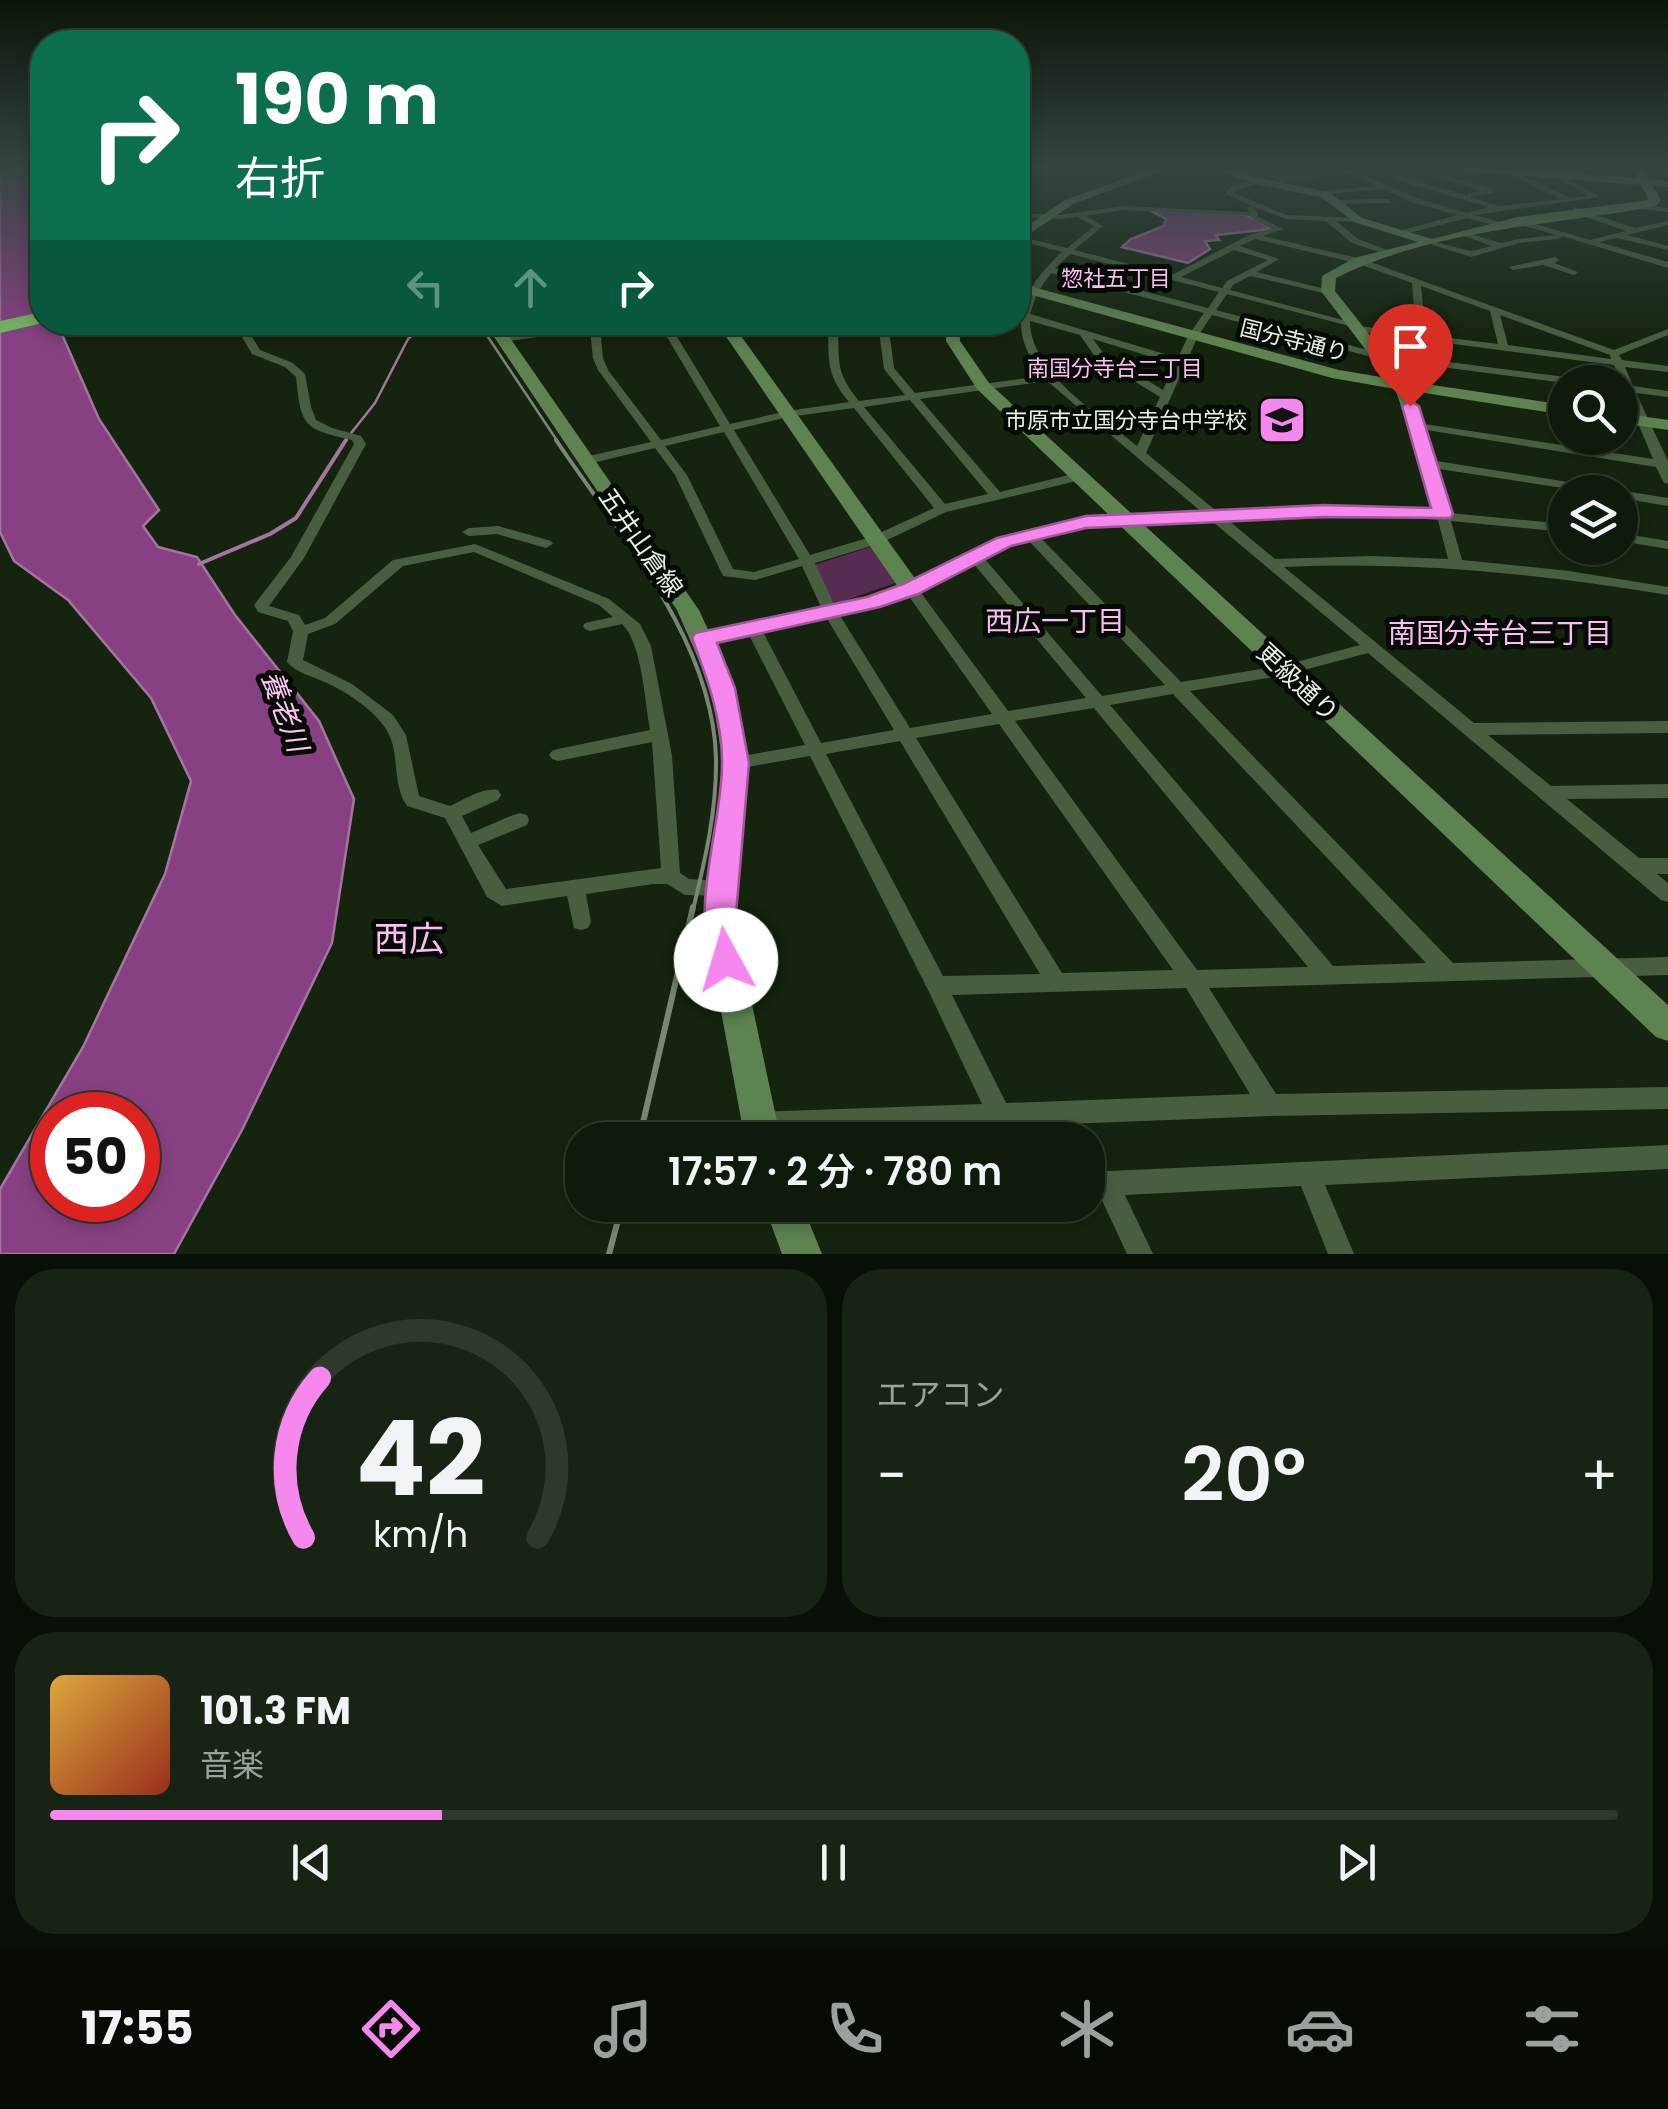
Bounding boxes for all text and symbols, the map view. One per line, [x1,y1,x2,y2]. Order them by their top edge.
text: 190 m [235,50,439,149]
icon: right [70,70,200,200]
text: 右折 [235,147,325,210]
icon: left [398,260,453,315]
icon: ahead [503,260,558,315]
icon: right [608,260,663,315]
district label: 惣社五丁目 [1061,263,1171,294]
pin [1368,304,1453,407]
street label: 国分寺通り [1237,312,1351,369]
icon: arrive [1383,319,1438,374]
district label: 南国分寺台二丁目 [1027,353,1203,384]
map controls [1548,365,1638,565]
button: search [1548,365,1638,455]
school or university icon: 市原市立国分寺台中学校 [1256,394,1308,446]
place label: 市原市立国分寺台中学校 [1005,405,1247,436]
button: layers [1548,475,1638,565]
street label: 五井山倉線 [590,481,691,604]
district label: 西広一丁目 [985,602,1125,641]
district label: 南国分寺台三丁目 [1388,614,1612,653]
street label: 更級通り [1249,635,1346,729]
water label: 養老川 [252,665,318,760]
position arrow [674,908,778,1012]
district label: 西広 [374,914,444,963]
speed limit sign: 50 [30,1092,160,1222]
text: 17:57 · 2 分 · 780 m [668,1145,1002,1198]
text: エアコン [877,1372,1005,1417]
text: 42 [356,1386,486,1531]
text: 20° [1181,1422,1306,1527]
text: − [877,1437,907,1514]
text: + [1580,1437,1618,1514]
text: km/h [373,1509,468,1560]
text: 101.3 FM [200,1684,351,1737]
text: 音楽 [200,1742,264,1787]
icon: previous [284,1835,339,1890]
icon: pause [806,1835,861,1890]
icon: next [1329,1835,1384,1890]
icon: directions [356,1994,426,2064]
icon: music [588,1994,658,2064]
icon: phone [820,1994,890,2064]
icon: climate [1052,1994,1122,2064]
icon: car [1285,1994,1355,2064]
icon: filters [1517,1994,1587,2064]
text: 17:55 [81,1997,193,2060]

